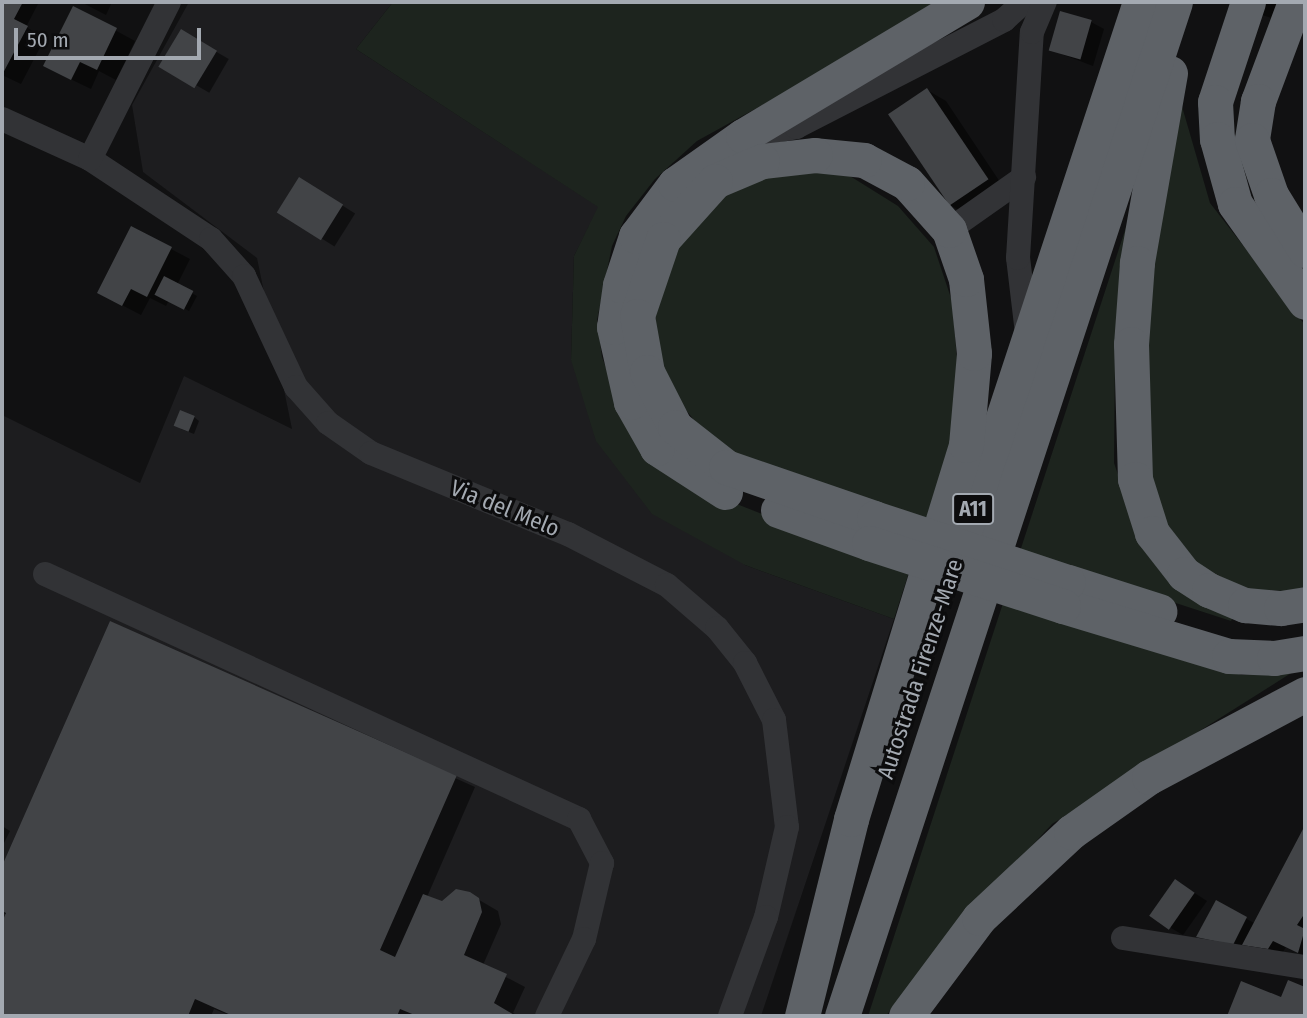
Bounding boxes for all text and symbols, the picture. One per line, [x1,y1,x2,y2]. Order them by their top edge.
scale bar [18,14,205,58]
text: 50 m [27,27,69,53]
street label: Via del Melo [446,474,564,542]
road number: A11 [952,491,994,526]
street label: Autostrada Firenze-Mare [871,556,969,782]

